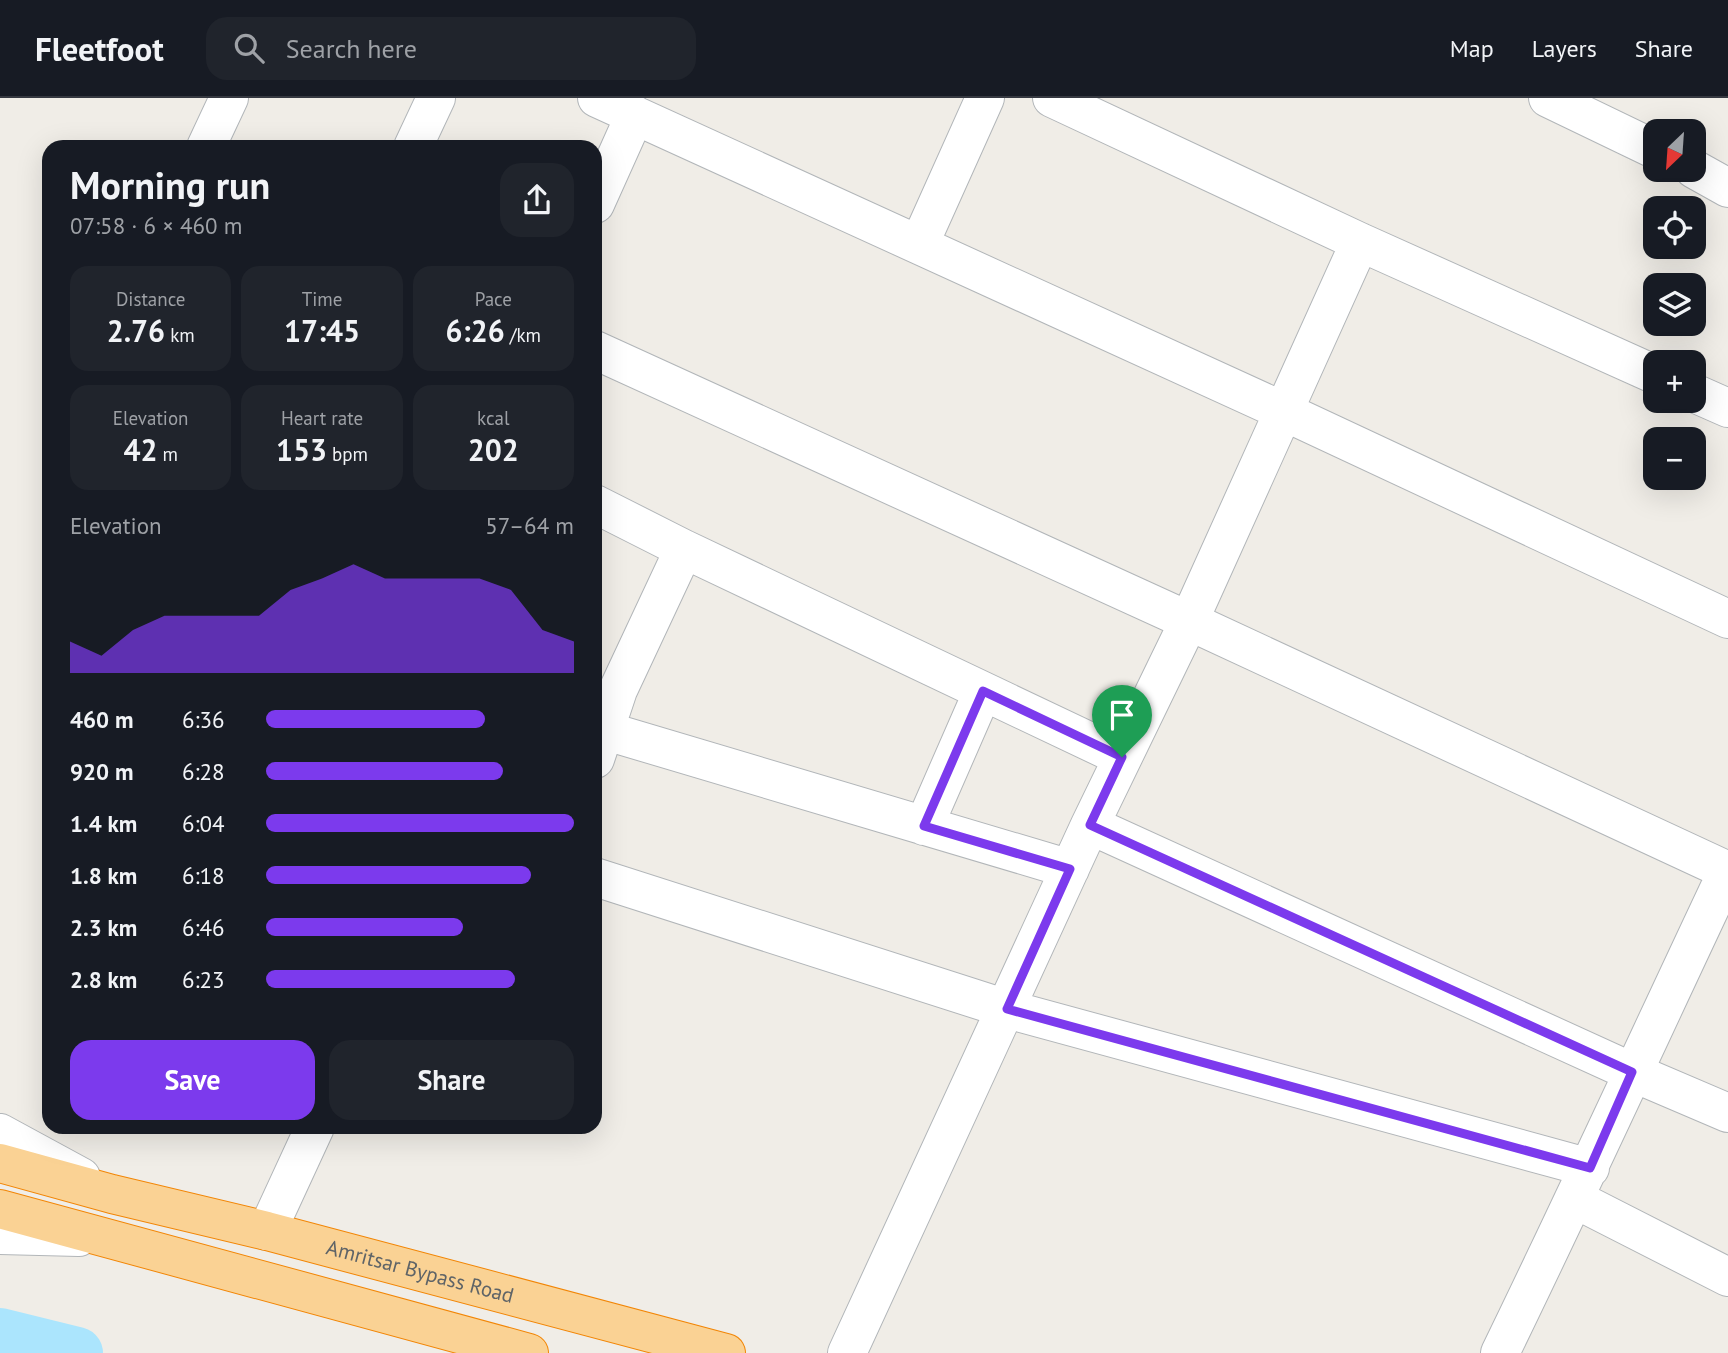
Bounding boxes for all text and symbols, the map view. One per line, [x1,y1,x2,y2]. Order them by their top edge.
search box [206,17,696,80]
text: Fleetfoot [35,27,164,70]
icon: search [230,29,268,67]
text: Search here [286,32,417,65]
text: Map [1450,33,1494,64]
text: Layers [1532,33,1597,64]
text: Share [1635,33,1693,64]
north arrow [1643,119,1706,182]
map controls [1643,119,1706,490]
text: Morning run [70,160,270,209]
button: share [500,163,574,237]
button: locate [1643,196,1706,259]
text: 07:58 · 6 × 460 m [70,211,242,240]
button: layers [1643,273,1706,336]
text: Distance [116,287,185,311]
text: Time [302,287,342,311]
text: Pace [475,287,512,311]
text: 2.76 [107,311,165,350]
text: 17:45 [284,311,360,350]
text: 6:26 [446,311,505,350]
text: km [165,323,195,347]
text: /km [505,323,541,347]
button: + [1643,350,1706,413]
text: Elevation [113,406,189,430]
text: Heart rate [281,406,363,430]
text: kcal [477,406,510,430]
button: − [1643,427,1706,490]
text: 42 [123,430,157,469]
text: 153 [276,430,327,469]
text: 202 [468,430,519,469]
text: m [157,442,178,466]
text: bpm [327,442,368,466]
text: Elevation [70,511,162,540]
text: 57–64 m [485,511,574,540]
pin [1092,685,1152,757]
icon: arrive [1103,696,1141,734]
text: 460 m [70,705,133,734]
text: 6:36 [182,705,225,734]
text: 920 m [70,757,133,786]
text: 6:28 [182,757,225,786]
text: 1.4 km [70,809,137,838]
text: 6:04 [182,809,225,838]
text: 1.8 km [70,861,137,890]
text: 6:18 [182,861,225,890]
text: 2.3 km [70,913,137,942]
text: 6:46 [182,913,225,942]
text: 2.8 km [70,965,137,994]
text: 6:23 [182,965,225,994]
button: Save [70,1040,315,1120]
button: Share [329,1040,574,1120]
street label: Amritsar Bypass Road [324,1233,517,1309]

